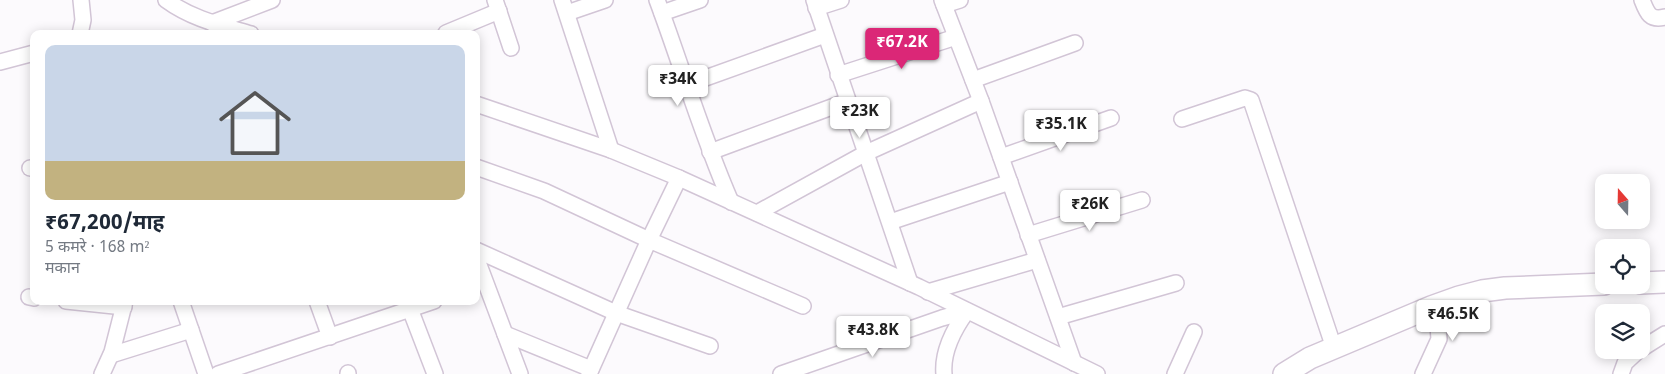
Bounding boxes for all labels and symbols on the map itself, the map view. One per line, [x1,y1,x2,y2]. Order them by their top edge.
pin: ₹67.2K [861,28,943,70]
pin: ₹34K [648,64,708,107]
pin: ₹23K [830,96,890,139]
pin: ₹35.1K [1020,110,1102,152]
north arrow [1595,174,1650,229]
pin: ₹26K [1060,190,1120,232]
pin: ₹46.5K [1412,300,1494,342]
pin: ₹43.8K [832,316,914,358]

